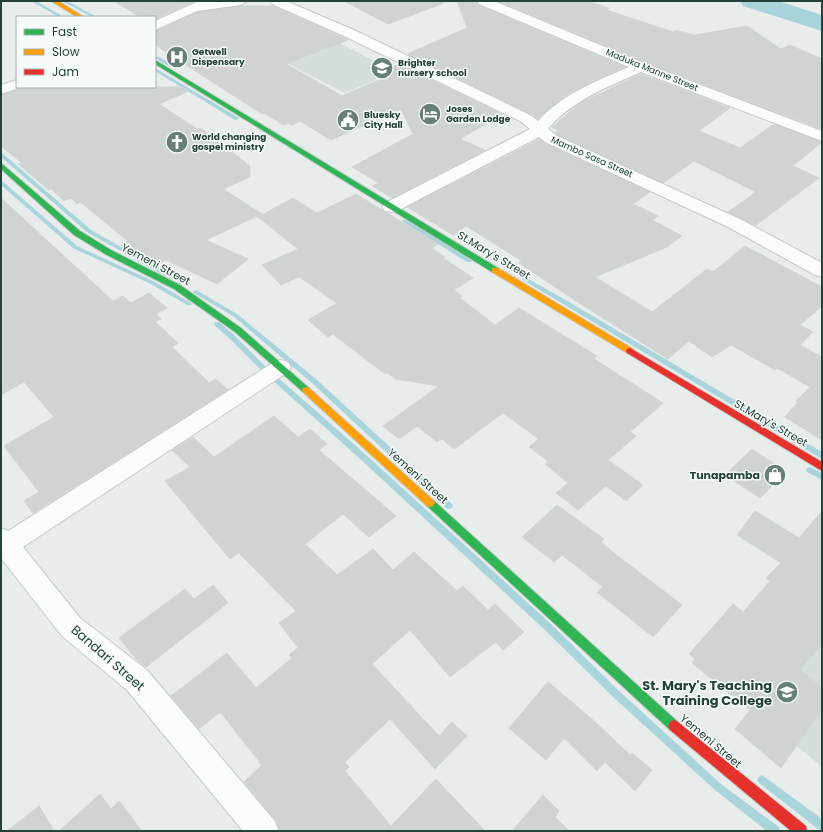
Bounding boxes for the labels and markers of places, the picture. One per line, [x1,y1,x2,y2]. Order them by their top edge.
hospital icon: Getwell Dispensary [164,44,190,70]
place label: Getwell Dispensary [192,46,245,68]
school or university icon: Brighter nursery school [369,55,395,81]
place label: Brighter nursery school [398,57,467,79]
hotel icon: Joses Garden Lodge [417,101,443,127]
place label: Joses Garden Lodge [446,103,511,125]
public building icon: Bluesky City Hall [335,107,361,133]
place label: Bluesky City Hall [364,109,403,131]
church icon: World changing gospel ministry [164,129,190,155]
place label: World changing gospel ministry [192,131,266,153]
shop icon: Tunapamba [762,462,788,488]
place label: Tunapamba [690,467,760,483]
place label: St. Mary's Teaching Training College [642,676,772,710]
school or university icon: St. Mary's Teaching Training College [774,679,800,705]

